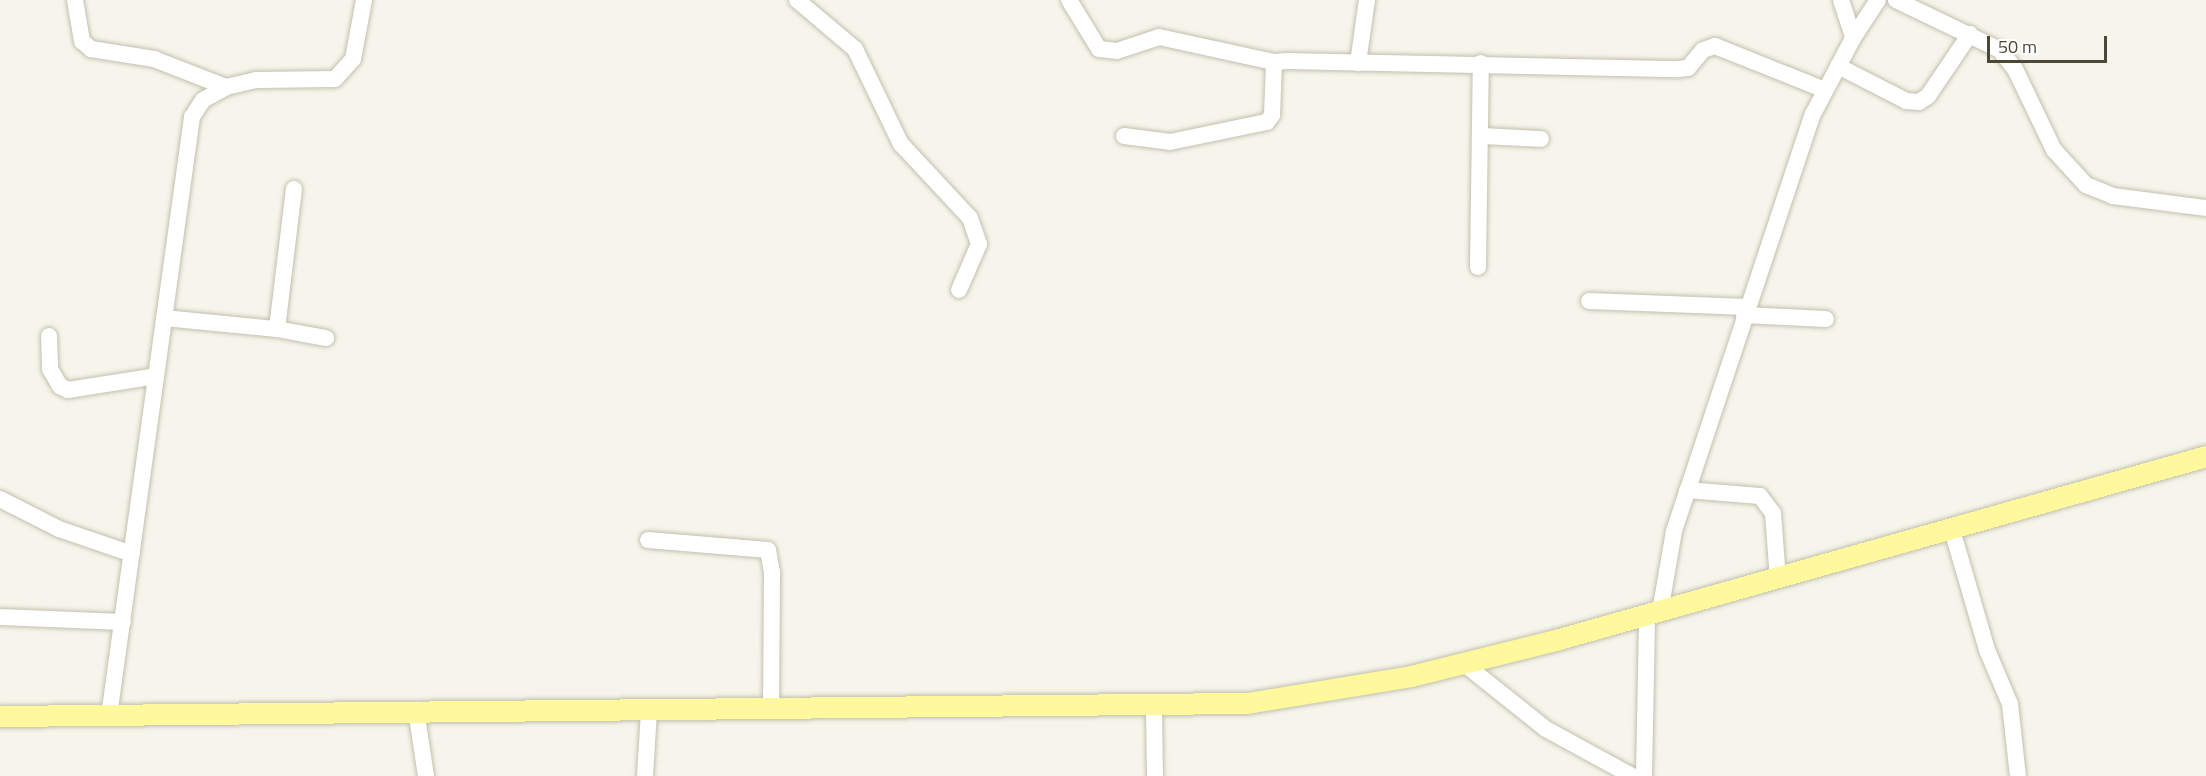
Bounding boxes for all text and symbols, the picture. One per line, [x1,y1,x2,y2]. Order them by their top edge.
scale bar [1990,24,2110,62]
text: 50 m [1998,33,2037,60]

